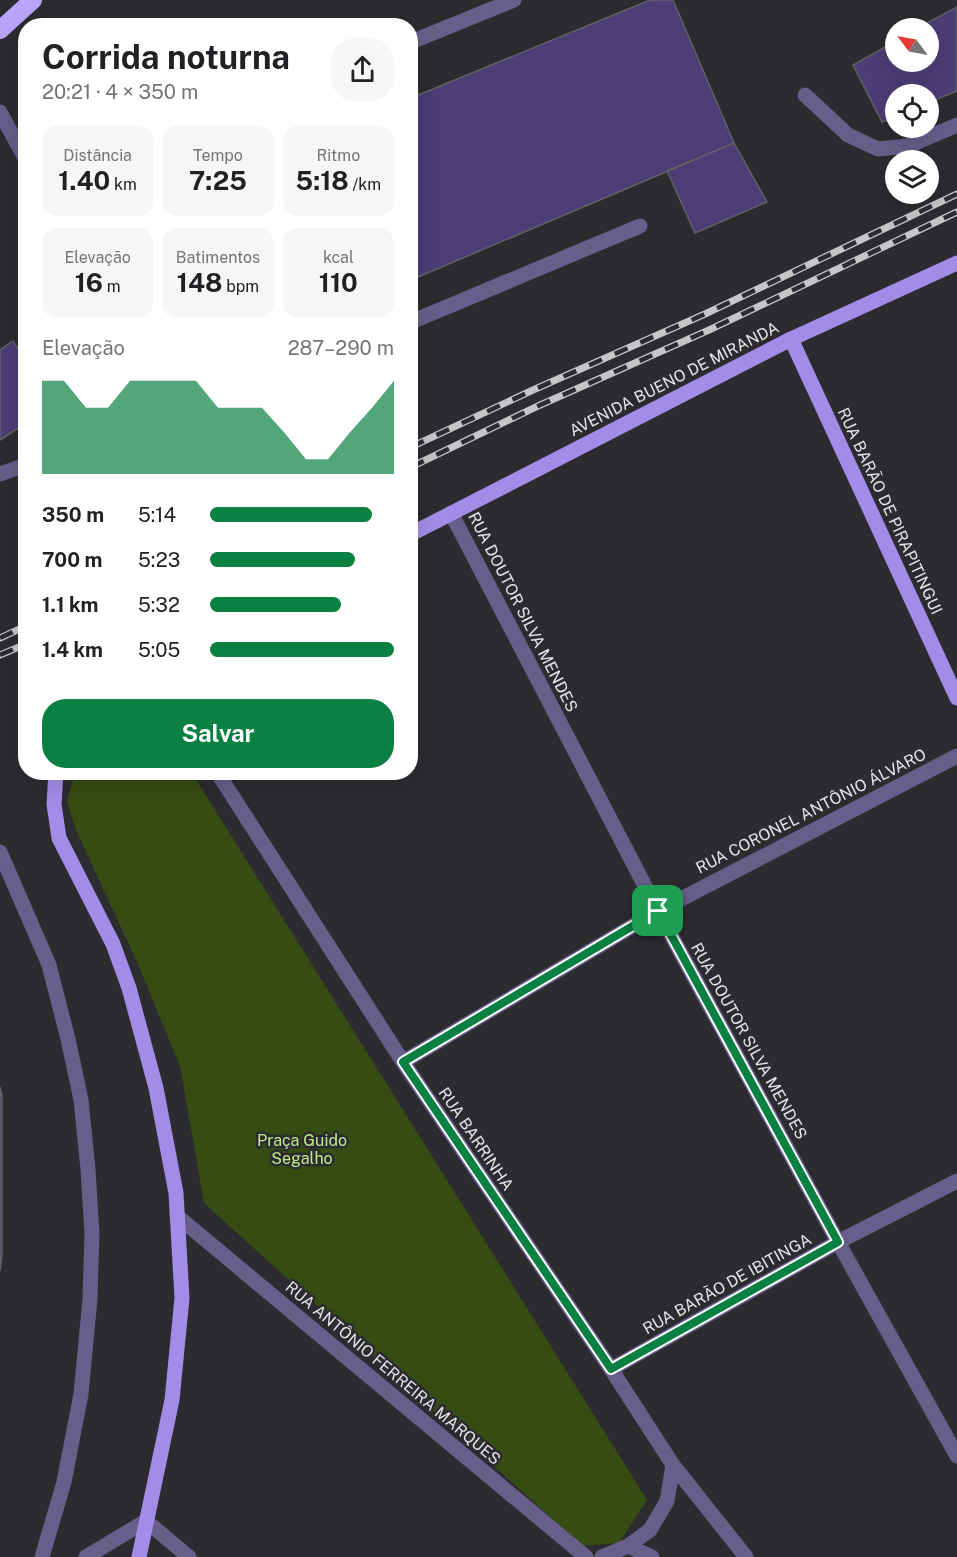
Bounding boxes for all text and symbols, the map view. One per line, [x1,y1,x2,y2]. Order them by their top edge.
north arrow [885,18,939,72]
map controls [885,18,939,204]
text: Corrida noturna [42,38,290,76]
button: share [331,38,394,101]
text: 20:21 · 4 × 350 m [42,80,198,104]
button: locate [885,84,939,138]
text: Distância [63,146,132,165]
text: Tempo [193,146,243,165]
text: Ritmo [316,146,360,165]
button: layers [885,150,939,204]
text: 1.40 [58,165,110,196]
text: 7:25 [189,165,247,196]
text: 5:18 [296,165,349,196]
text: km [110,175,137,194]
text: /km [349,175,381,194]
text: Elevação [65,248,131,267]
text: Batimentos [176,248,260,267]
text: kcal [323,248,354,267]
text: 16 [75,267,103,298]
text: 148 [177,267,222,298]
text: 110 [319,267,358,298]
text: m [103,277,121,296]
text: bpm [222,277,259,296]
street label: AVENIDA BUENO DE MIRANDA [566,318,782,440]
text: Elevação [42,336,125,360]
text: 287–290 m [288,336,394,360]
street label: RUA BARÃO DE PIRAPITINGUI [834,404,947,617]
text: 350 m [42,503,104,527]
text: 5:14 [138,503,176,527]
street label: RUA DOUTOR SILVA MENDES [464,509,582,715]
text: 700 m [42,548,102,572]
text: 5:23 [138,548,180,572]
text: 1.1 km [42,593,99,617]
text: 5:32 [138,593,180,617]
text: 1.4 km [42,638,103,662]
text: 5:05 [138,638,180,662]
button: Salvar [42,699,394,768]
street label: RUA CORONEL ANTÔNIO ÁLVARO [692,744,929,878]
pin [632,885,683,936]
icon: arrive [641,894,674,927]
street label: RUA DOUTOR SILVA MENDES [687,939,811,1143]
street label: RUA BARRINHA [434,1084,518,1194]
park label: Praça Guido Segalho [257,1131,347,1168]
street label: RUA BARÃO DE IBITINGA [639,1229,815,1338]
street label: RUA ANTÔNIO FERREIRA MARQUES [282,1277,505,1469]

